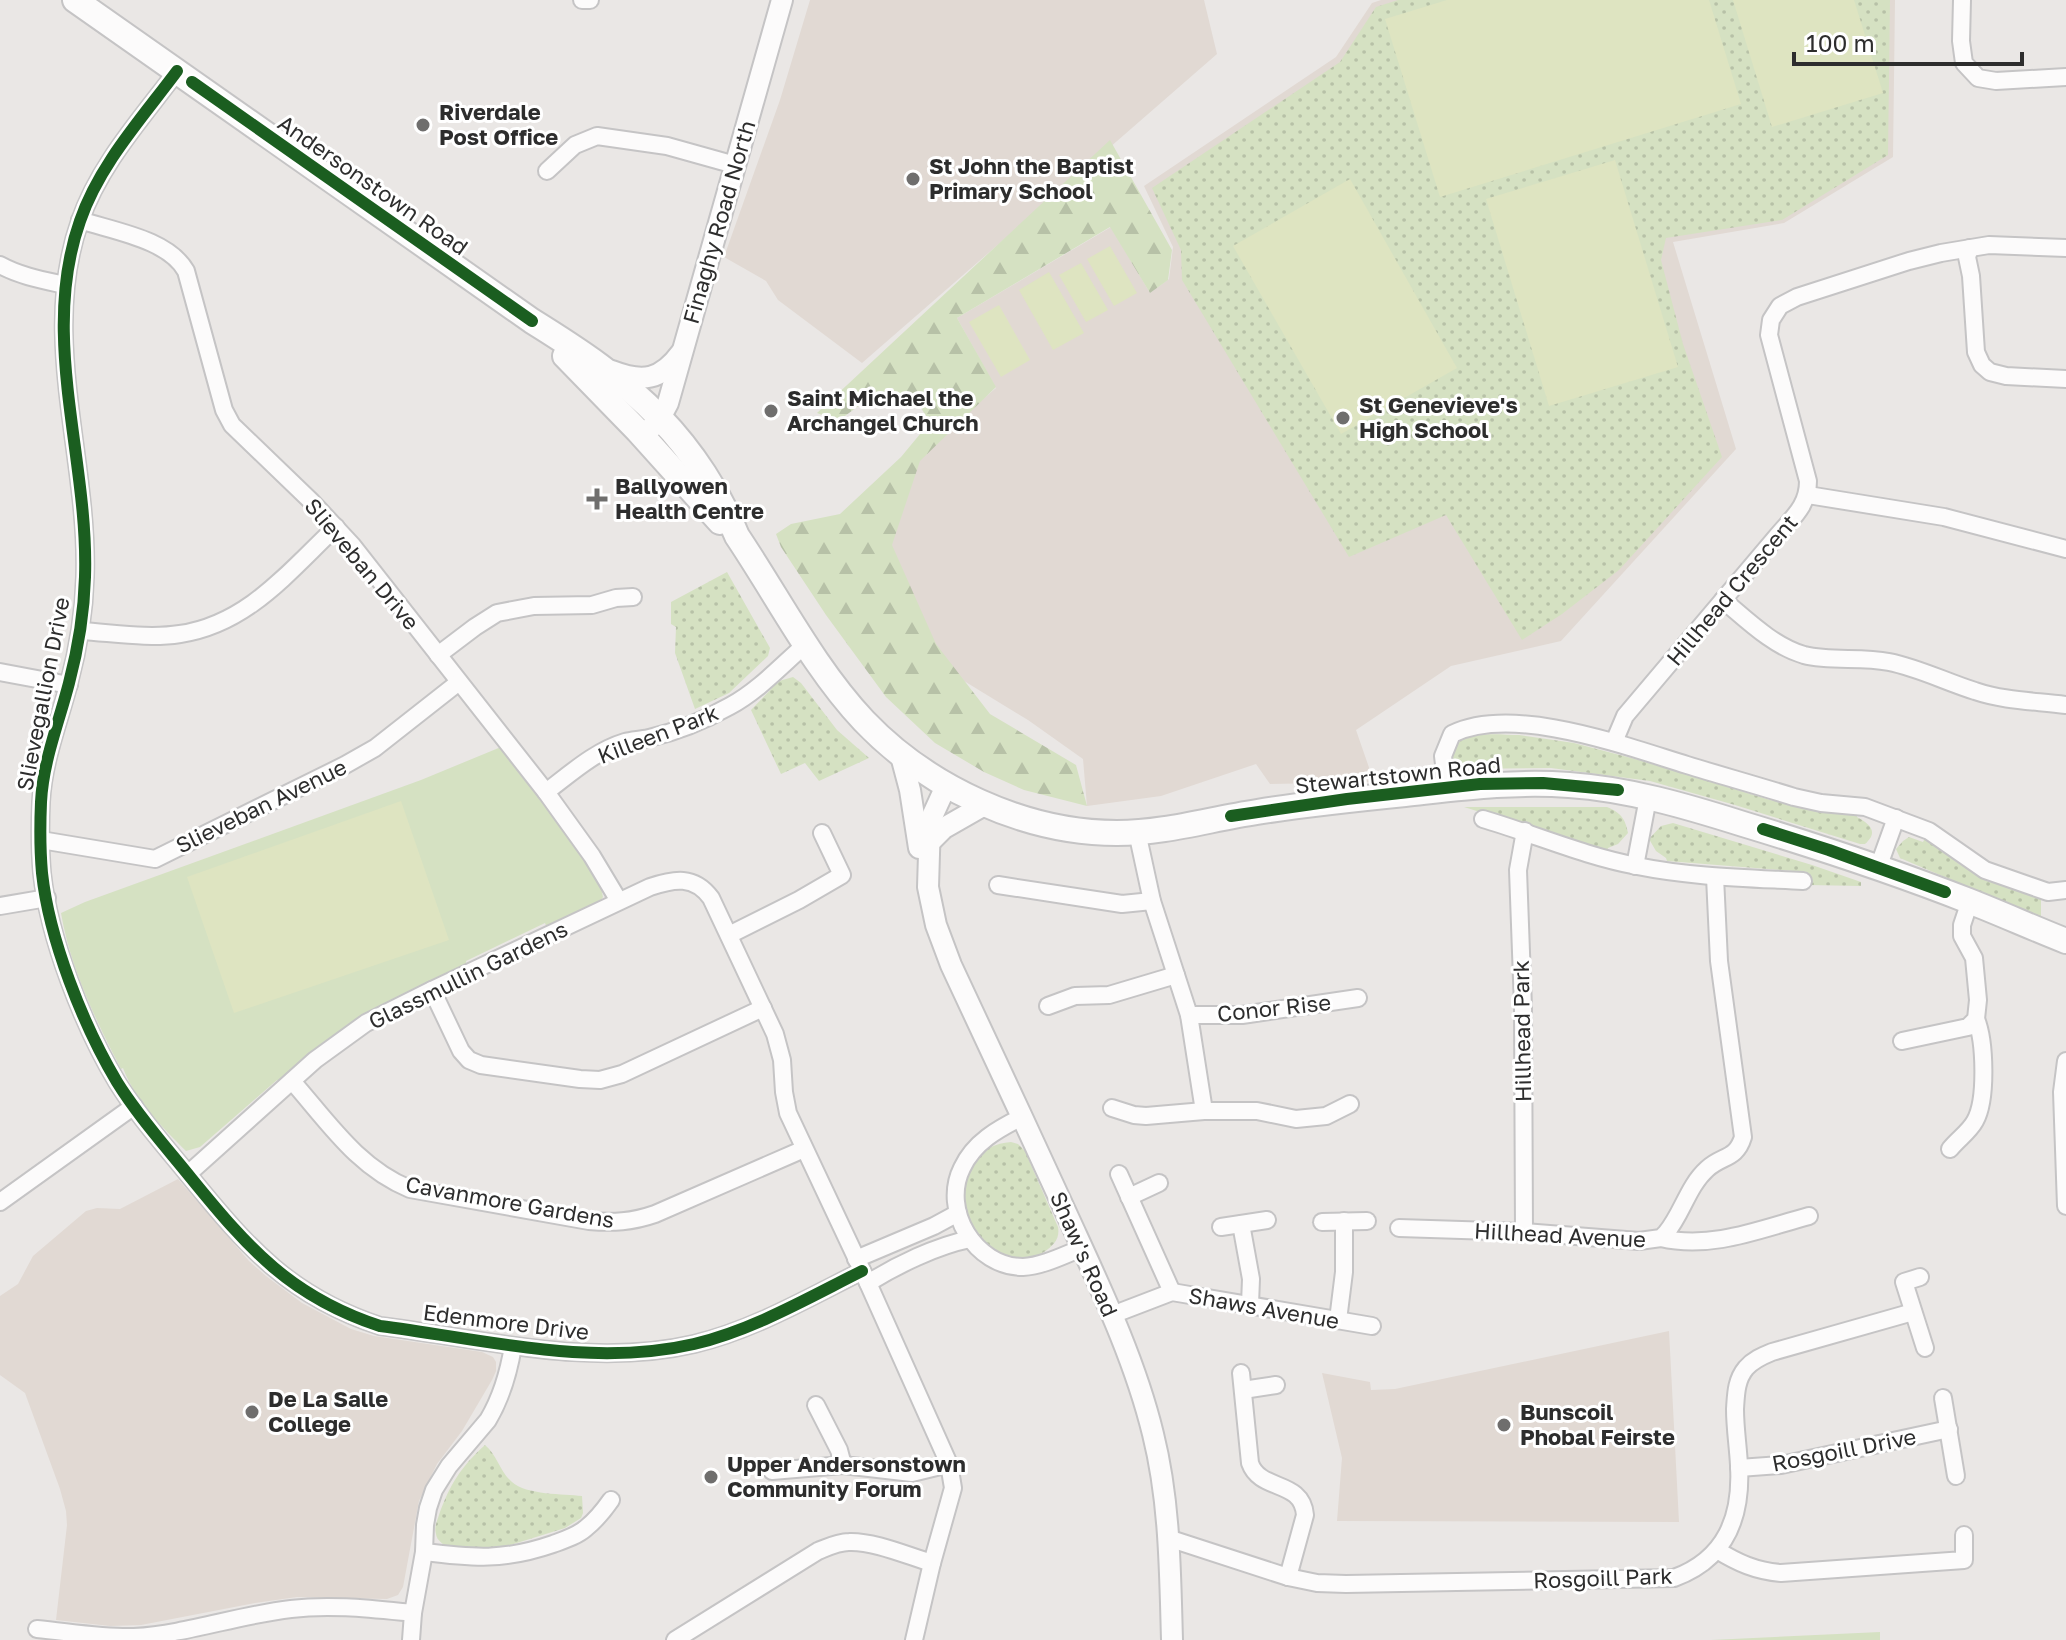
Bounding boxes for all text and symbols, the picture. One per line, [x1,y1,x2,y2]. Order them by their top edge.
scale bar [1794,16,2022,66]
text: 100 m [1806,28,1875,57]
place label: Riverdale Post Office [439,98,558,150]
street label: Andersonstown Road [273,109,473,260]
marker: Riverdale Post Office [414,116,432,134]
street label: Finaghy Road North [677,117,760,327]
place label: St John the Baptist Primary School [929,152,1134,204]
marker: St John the Baptist Primary School [904,170,922,188]
place label: Saint Michael the Archangel Church [787,384,979,436]
place label: St Genevieve's High School [1359,391,1518,443]
marker: Saint Michael the Archangel Church [762,402,780,420]
marker: St Genevieve's High School [1334,409,1352,427]
place label: Ballyowen Health Centre [615,472,764,524]
marker: Ballyowen Health Centre [586,488,608,510]
street label: Slieveban Drive [299,492,425,635]
street label: Hillhead Crescent [1661,509,1803,671]
street label: Slievegallion Drive [10,595,75,793]
street label: Killeen Park [594,698,722,769]
street label: Stewartstown Road [1294,750,1502,799]
street label: Slieveban Avenue [171,753,351,859]
street label: Glassmullin Gardens [364,915,572,1034]
street label: Hillhead Park [1507,960,1536,1102]
street label: Conor Rise [1216,988,1332,1027]
street label: Cavanmore Gardens [404,1170,617,1233]
street label: Shaw's Road [1045,1187,1124,1321]
street label: Hillhead Avenue [1473,1217,1647,1252]
street label: Shaws Avenue [1187,1281,1342,1334]
street label: Edenmore Drive [422,1298,590,1345]
place label: De La Salle College [268,1385,388,1437]
place label: Bunscoil Phobal Feirste [1520,1398,1675,1450]
marker: De La Salle College [243,1403,261,1421]
marker: Bunscoil Phobal Feirste [1495,1416,1513,1434]
street label: Rosgoill Drive [1770,1422,1918,1477]
place label: Upper Andersonstown Community Forum [727,1450,966,1502]
marker: Upper Andersonstown Community Forum [702,1468,720,1486]
street label: Rosgoill Park [1533,1562,1673,1593]

